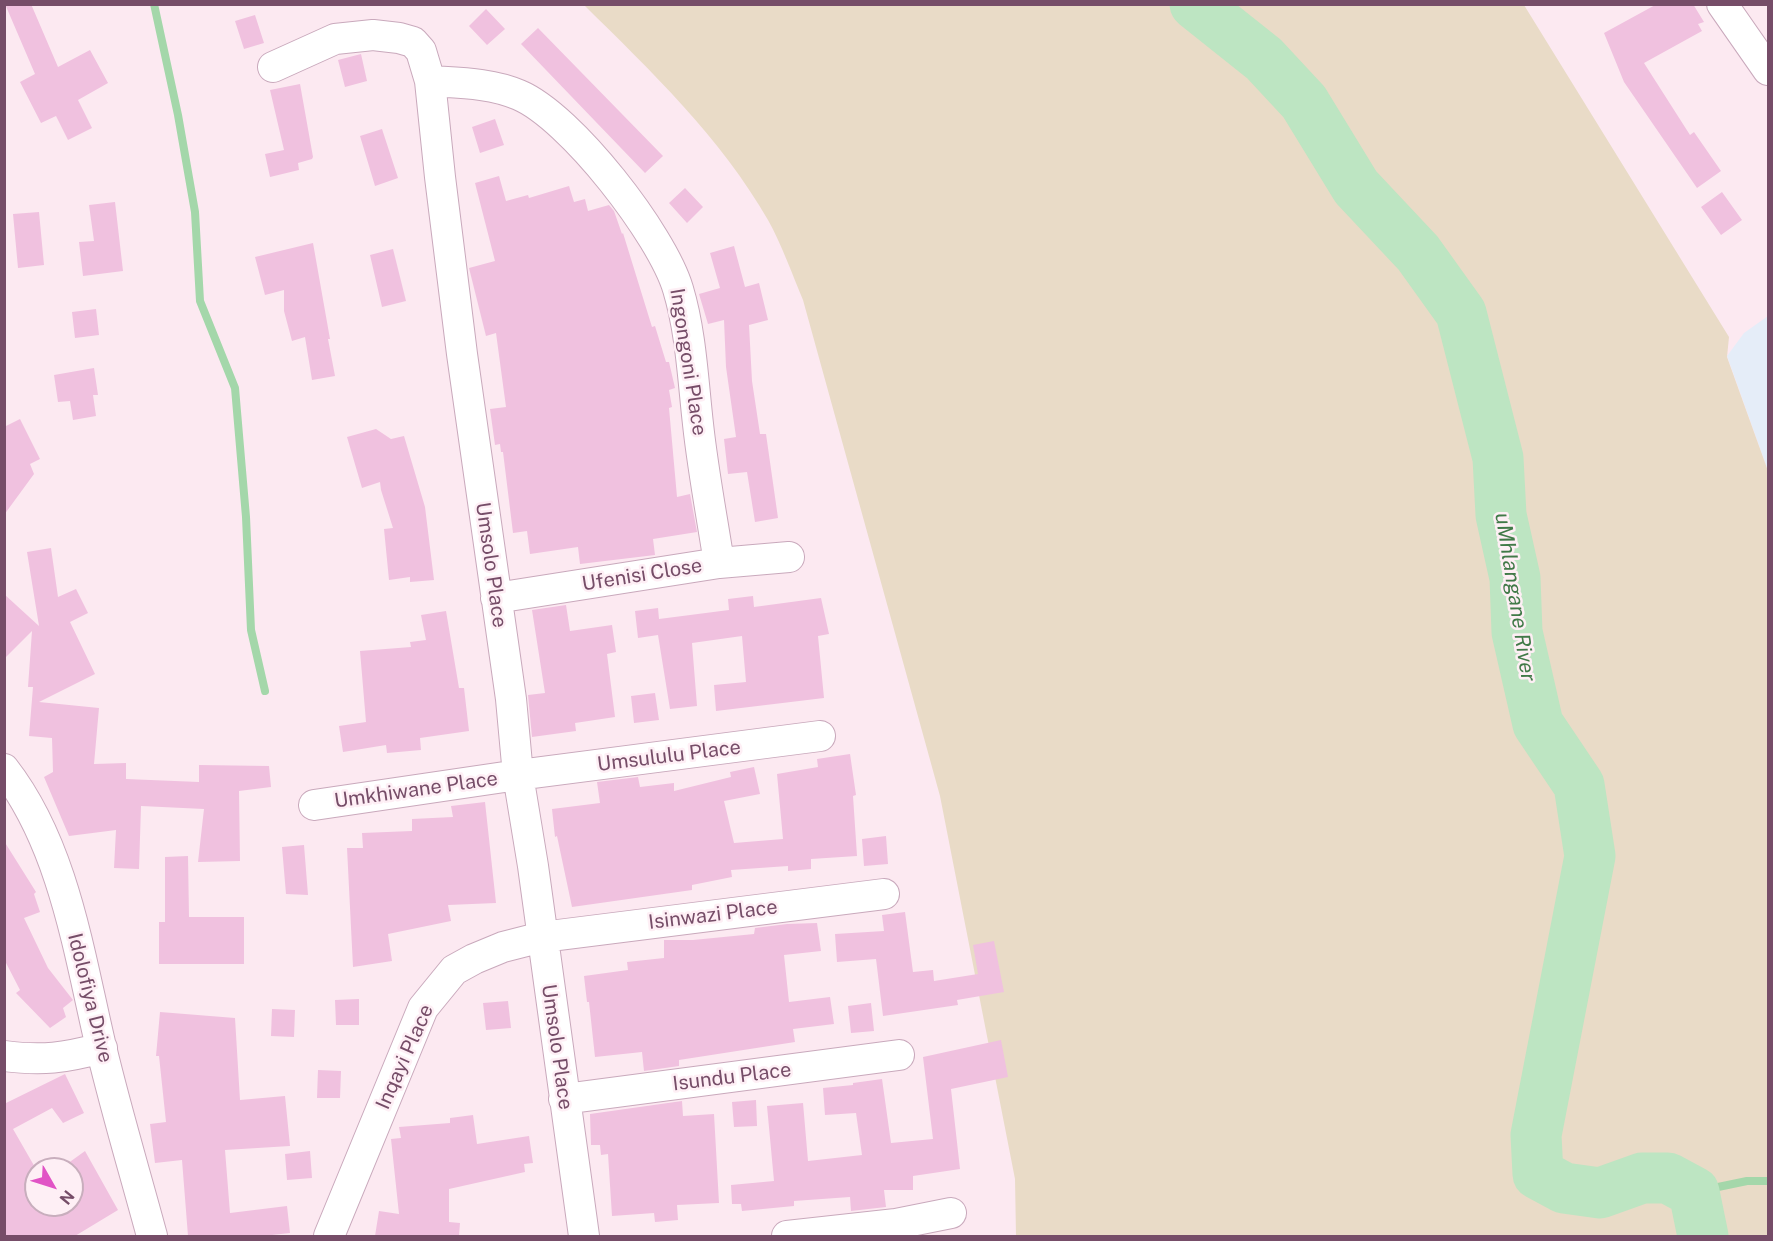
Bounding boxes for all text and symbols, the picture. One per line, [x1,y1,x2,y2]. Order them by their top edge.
street label: Ingongoni Place [665,287,711,437]
street label: Umsolo Place [470,501,512,629]
water label: uMhlangane River [1489,511,1541,683]
street label: Ufenisi Close [580,554,704,596]
street label: Umsululu Place [596,735,742,777]
street label: Umkhiwane Place [333,767,499,813]
street label: Isinwazi Place [647,895,779,935]
street label: Idolofiya Drive [62,931,118,1065]
street label: Umsolo Place [536,983,578,1111]
street label: Inqayi Place [371,1001,439,1113]
street label: Isundu Place [671,1058,793,1096]
north arrow [24,1157,84,1217]
text: N [56,1187,78,1208]

